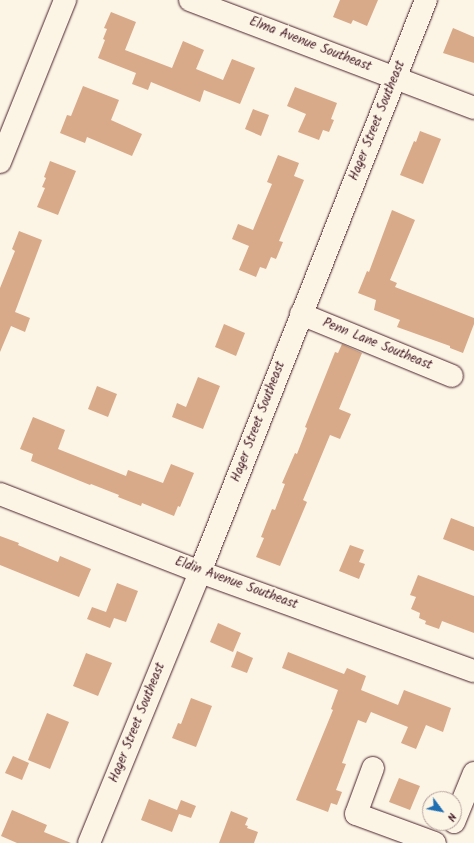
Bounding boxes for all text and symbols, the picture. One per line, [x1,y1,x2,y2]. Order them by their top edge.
street label: Elma Avenue Southeast [247,15,373,75]
street label: Hager Street Southeast [347,59,409,183]
street label: Penn Lane Southeast [320,316,434,374]
street label: Hager Street Southeast [229,359,289,485]
street label: Eldin Avenue Southeast [172,555,300,613]
street label: Hager Street Southeast [107,661,169,785]
north arrow [422,791,462,831]
text: N [442,809,461,825]

